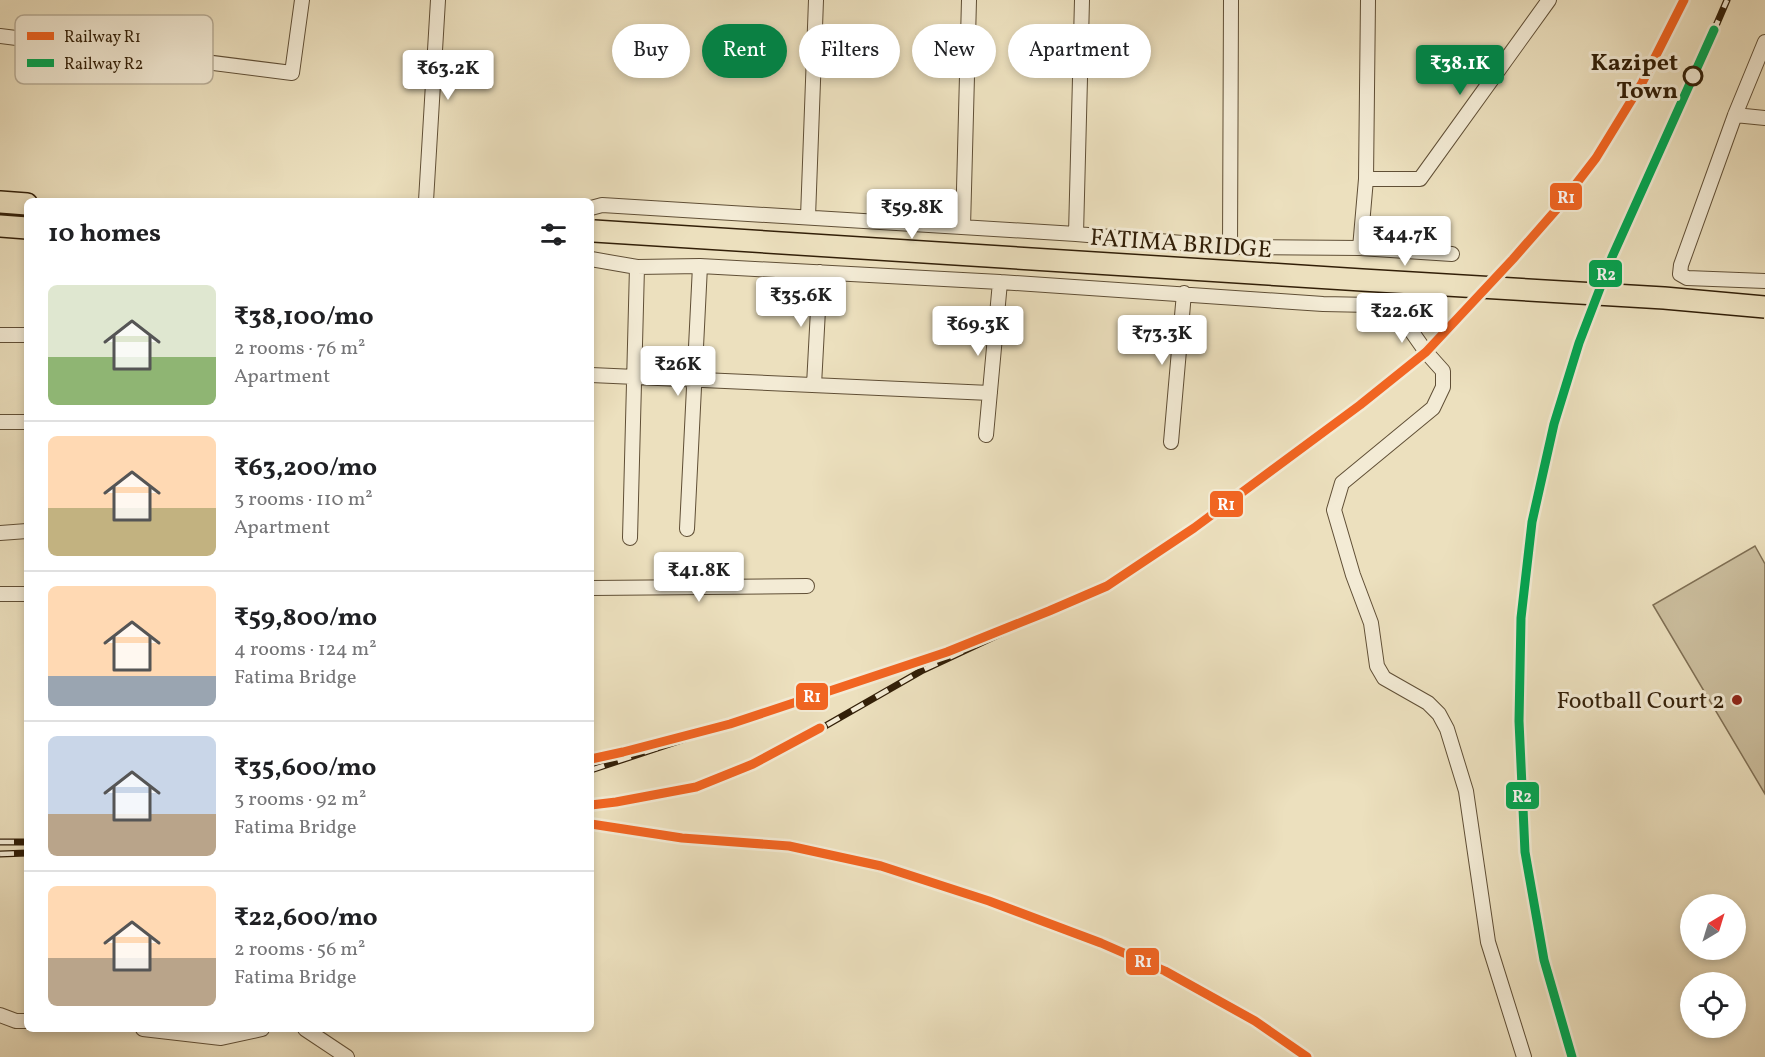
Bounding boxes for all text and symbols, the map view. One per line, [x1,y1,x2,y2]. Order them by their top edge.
legend [15,15,213,84]
chip: Buy [612,24,690,78]
chip: Rent [702,24,787,78]
chip: Filters [799,24,900,78]
chip: New [912,24,996,78]
chip: Apartment [1008,24,1151,78]
text: Railway R1 [64,27,141,49]
pin: ₹38.1K [1411,45,1509,96]
place label: Kazipet Town [1590,47,1678,109]
pin: ₹63.2K [399,50,497,101]
text: ₹38.1K [1430,50,1490,78]
text: Railway R2 [64,54,143,76]
text: ₹63.2K [417,55,479,83]
marker: Kazipet Town [1683,66,1703,86]
line badge: R1 [1549,182,1583,211]
text: R1 [1557,188,1575,210]
pin: ₹59.8K [863,189,961,240]
text: ₹59.8K [881,194,943,222]
text: 10 homes [48,216,161,252]
pin: ₹44.7K [1356,216,1454,267]
icon: filters [537,218,570,251]
text: ₹44.7K [1373,221,1437,249]
street label: FATIMA BRIDGE [1089,222,1273,268]
line badge: R2 [1588,259,1623,288]
text: R2 [1596,265,1616,287]
pin: ₹35.6K [752,277,850,328]
text: ₹35.6K [770,282,832,310]
pin: ₹22.6K [1353,293,1451,344]
text: ₹22.6K [1370,298,1434,326]
text: ₹38,100/mo [234,299,374,335]
pin: ₹69.3K [929,306,1027,357]
icon: home [96,309,168,381]
text: ₹69.3K [946,311,1010,339]
pin: ₹73.3K [1113,315,1211,366]
text: ₹73.3K [1132,320,1192,348]
text: 2 rooms · 76 m² [234,335,366,363]
pin: ₹26K [642,346,714,397]
text: ₹26K [655,351,701,379]
text: Apartment [234,363,330,391]
text: ₹63,200/mo [234,450,377,486]
icon: home [96,460,168,532]
text: 3 rooms · 110 m² [234,486,373,514]
line badge: R1 [1209,490,1244,518]
text: R1 [1217,495,1235,517]
text: Apartment [234,514,330,542]
pin: ₹41.8K [650,552,748,603]
text: ₹41.8K [668,557,730,585]
text: ₹59,800/mo [234,600,377,636]
icon: home [96,610,168,682]
text: 4 rooms · 124 m² [234,636,377,664]
text: Fatima Bridge [234,664,356,692]
line badge: R1 [795,682,829,711]
place label: Football Court 2 [1556,685,1725,719]
text: R1 [803,687,821,709]
marker: Football Court 2 [1730,693,1744,707]
text: ₹35,600/mo [234,750,376,786]
icon: home [96,760,168,832]
line badge: R2 [1505,781,1540,810]
text: 3 rooms · 92 m² [234,786,366,814]
text: R2 [1512,787,1532,809]
text: Fatima Bridge [234,814,356,842]
north arrow [1680,894,1746,960]
map controls [1680,894,1746,1038]
text: ₹22,600/mo [234,900,378,936]
icon: home [96,910,168,982]
text: 2 rooms · 56 m² [234,936,365,964]
line badge: R1 [1125,947,1160,976]
text: R1 [1134,952,1152,974]
text: Fatima Bridge [234,964,356,992]
button: locate [1680,972,1746,1038]

